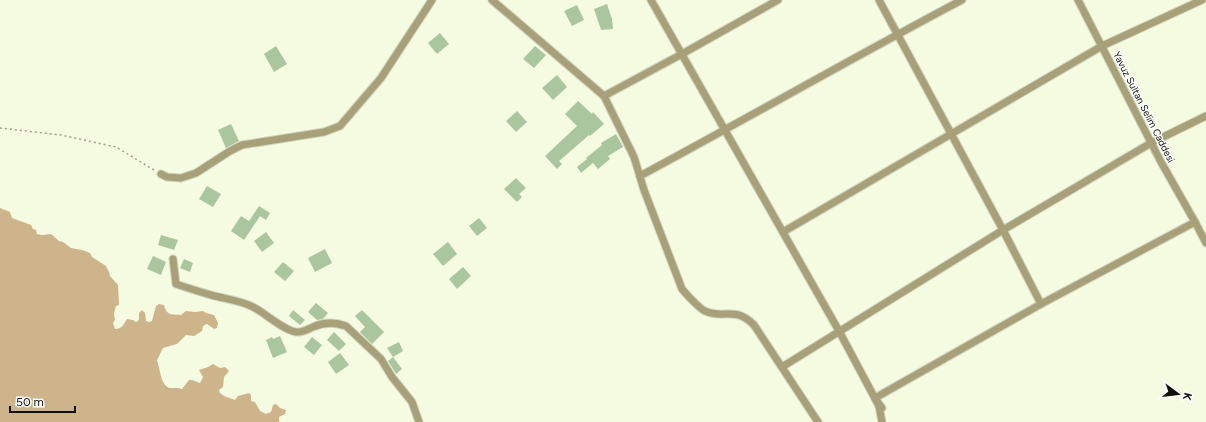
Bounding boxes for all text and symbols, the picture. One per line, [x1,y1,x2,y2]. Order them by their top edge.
street label: Yavuz Sultan Selim Caddesi [1110,49,1178,165]
north arrow [1158,374,1198,414]
scale bar [10,388,75,414]
text: K [1180,391,1194,402]
text: 50 m [16,395,44,409]

